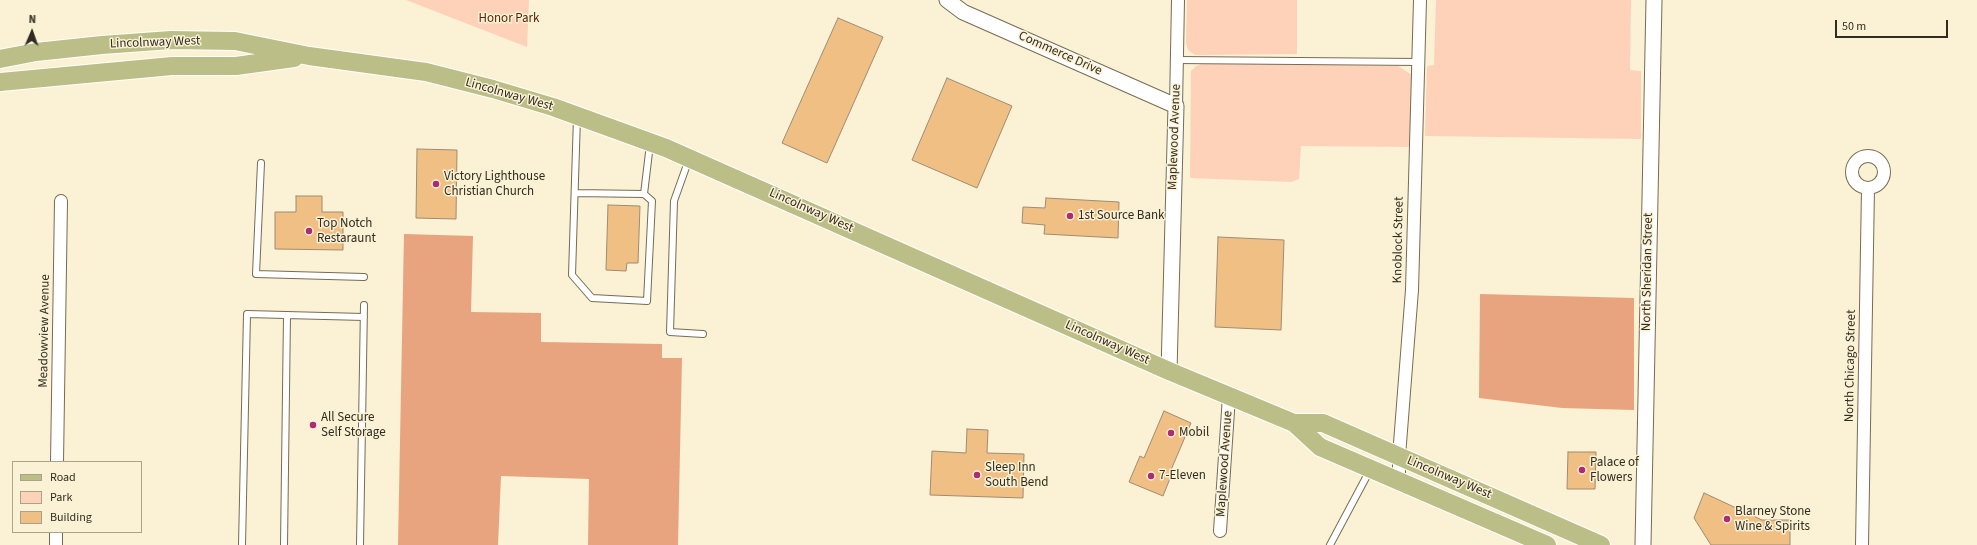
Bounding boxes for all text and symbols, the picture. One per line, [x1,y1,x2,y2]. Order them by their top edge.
park label: Honor Park [478,11,540,27]
north arrow [12,12,52,52]
text: N [29,12,36,27]
scale bar [1837,12,1950,38]
text: 50 m [1842,18,1866,35]
street label: Commerce Drive [1016,29,1104,79]
street label: Lincolnway West [110,34,200,52]
street label: Lincolnway West [463,75,555,115]
street label: Maplewood Avenue [1165,84,1185,190]
place label: Victory Lighthouse Christian Church [444,169,545,200]
marker: Victory Lighthouse Christian Church [431,179,441,189]
street label: Lincolnway West [767,185,855,237]
street label: Knoblock Street [1390,196,1408,284]
place label: 1st Source Bank [1078,208,1165,224]
marker: 1st Source Bank [1065,211,1075,221]
street label: North Sheridan Street [1639,213,1657,331]
place label: Top Notch Restaraunt [317,216,376,247]
marker: Top Notch Restaraunt [304,226,314,236]
street label: Meadowview Avenue [36,274,54,388]
street label: North Chicago Street [1842,310,1860,422]
street label: Lincolnway West [1063,317,1151,369]
place label: All Secure Self Storage [321,410,386,441]
street label: Maplewood Avenue [1214,410,1236,518]
marker: All Secure Self Storage [308,420,318,430]
place label: Mobil [1179,425,1209,441]
marker: Mobil [1166,428,1176,438]
street label: Lincolnway West [1404,453,1494,503]
place label: Palace of Flowers [1590,455,1639,486]
place label: Sleep Inn South Bend [985,460,1049,491]
legend [12,461,142,533]
marker: Palace of Flowers [1577,465,1587,475]
place label: 7-Eleven [1159,468,1206,484]
text: Road [50,469,76,486]
marker: Sleep Inn South Bend [972,470,982,480]
marker: 7-Eleven [1146,471,1156,481]
text: Park [50,489,72,506]
place label: Blarney Stone Wine & Spirits [1735,504,1811,535]
text: Building [50,509,92,526]
marker: Blarney Stone Wine & Spirits [1722,514,1732,524]

